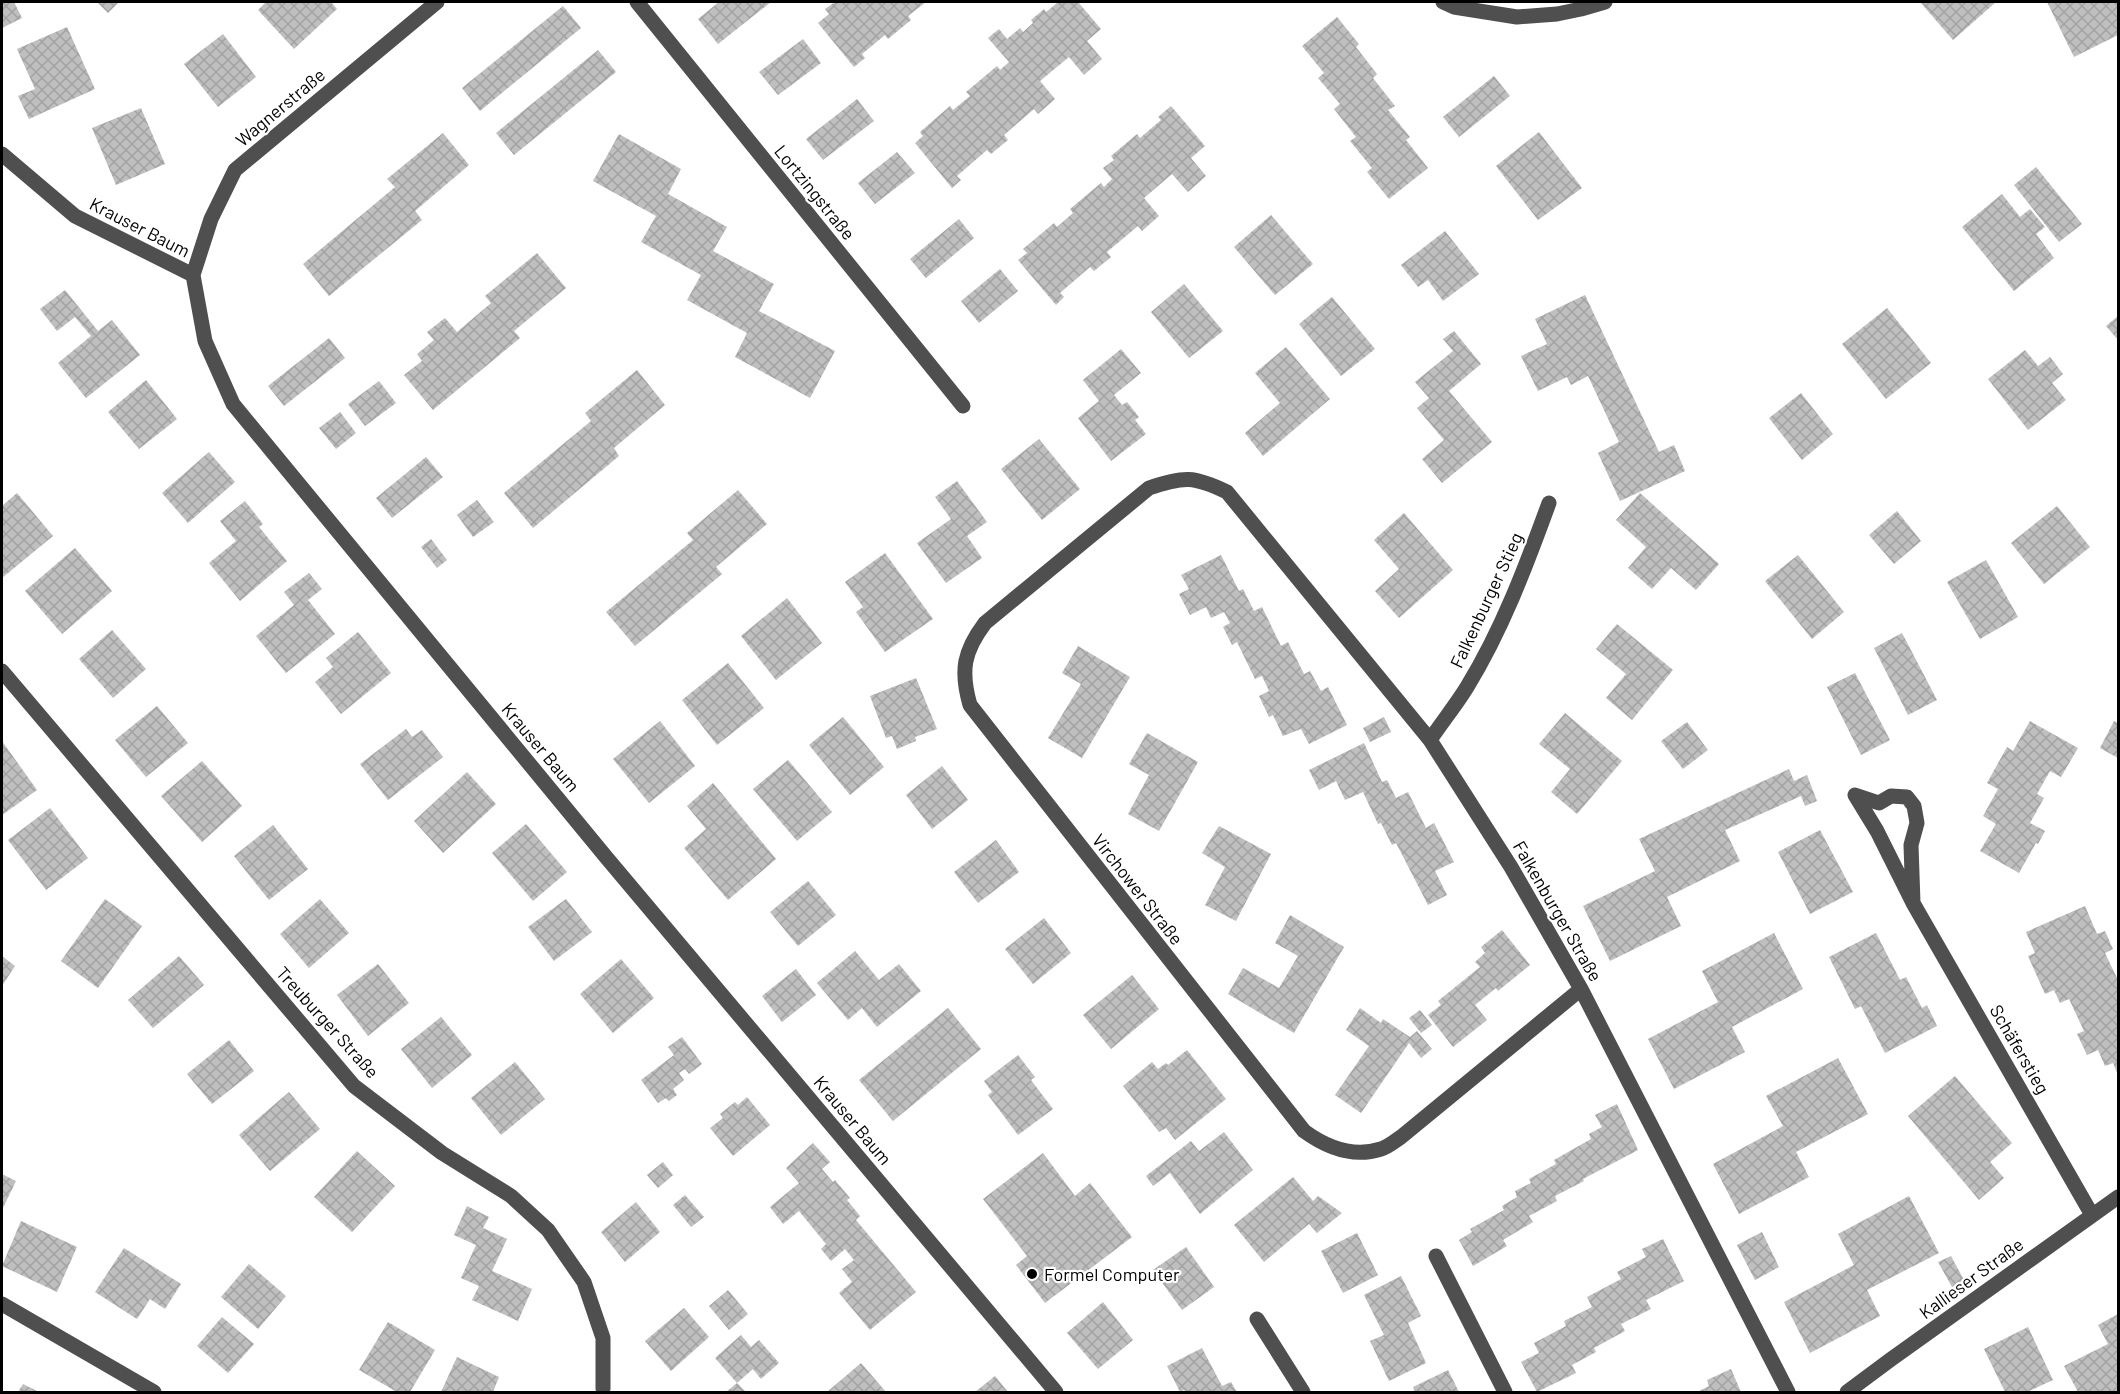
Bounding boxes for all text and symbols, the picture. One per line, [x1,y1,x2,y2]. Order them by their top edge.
street label: Wagnerstraße [231,63,329,151]
street label: Lortzingstraße [770,140,860,244]
street label: Krauser Baum [86,192,194,262]
street label: Falkenburger Stieg [1445,529,1527,671]
street label: Krauser Baum [497,698,585,796]
street label: Virchower Straße [1088,829,1188,949]
street label: Falkenburger Straße [1509,837,1607,985]
street label: Treuburger Straße [272,962,384,1082]
street label: Schäferstieg [1986,1000,2054,1098]
street label: Krauser Baum [809,1071,897,1169]
street label: Kallieser Straße [1915,1233,2027,1323]
place label: Formel Computer [1044,1263,1180,1285]
marker: Formel Computer [1025,1267,1039,1281]

